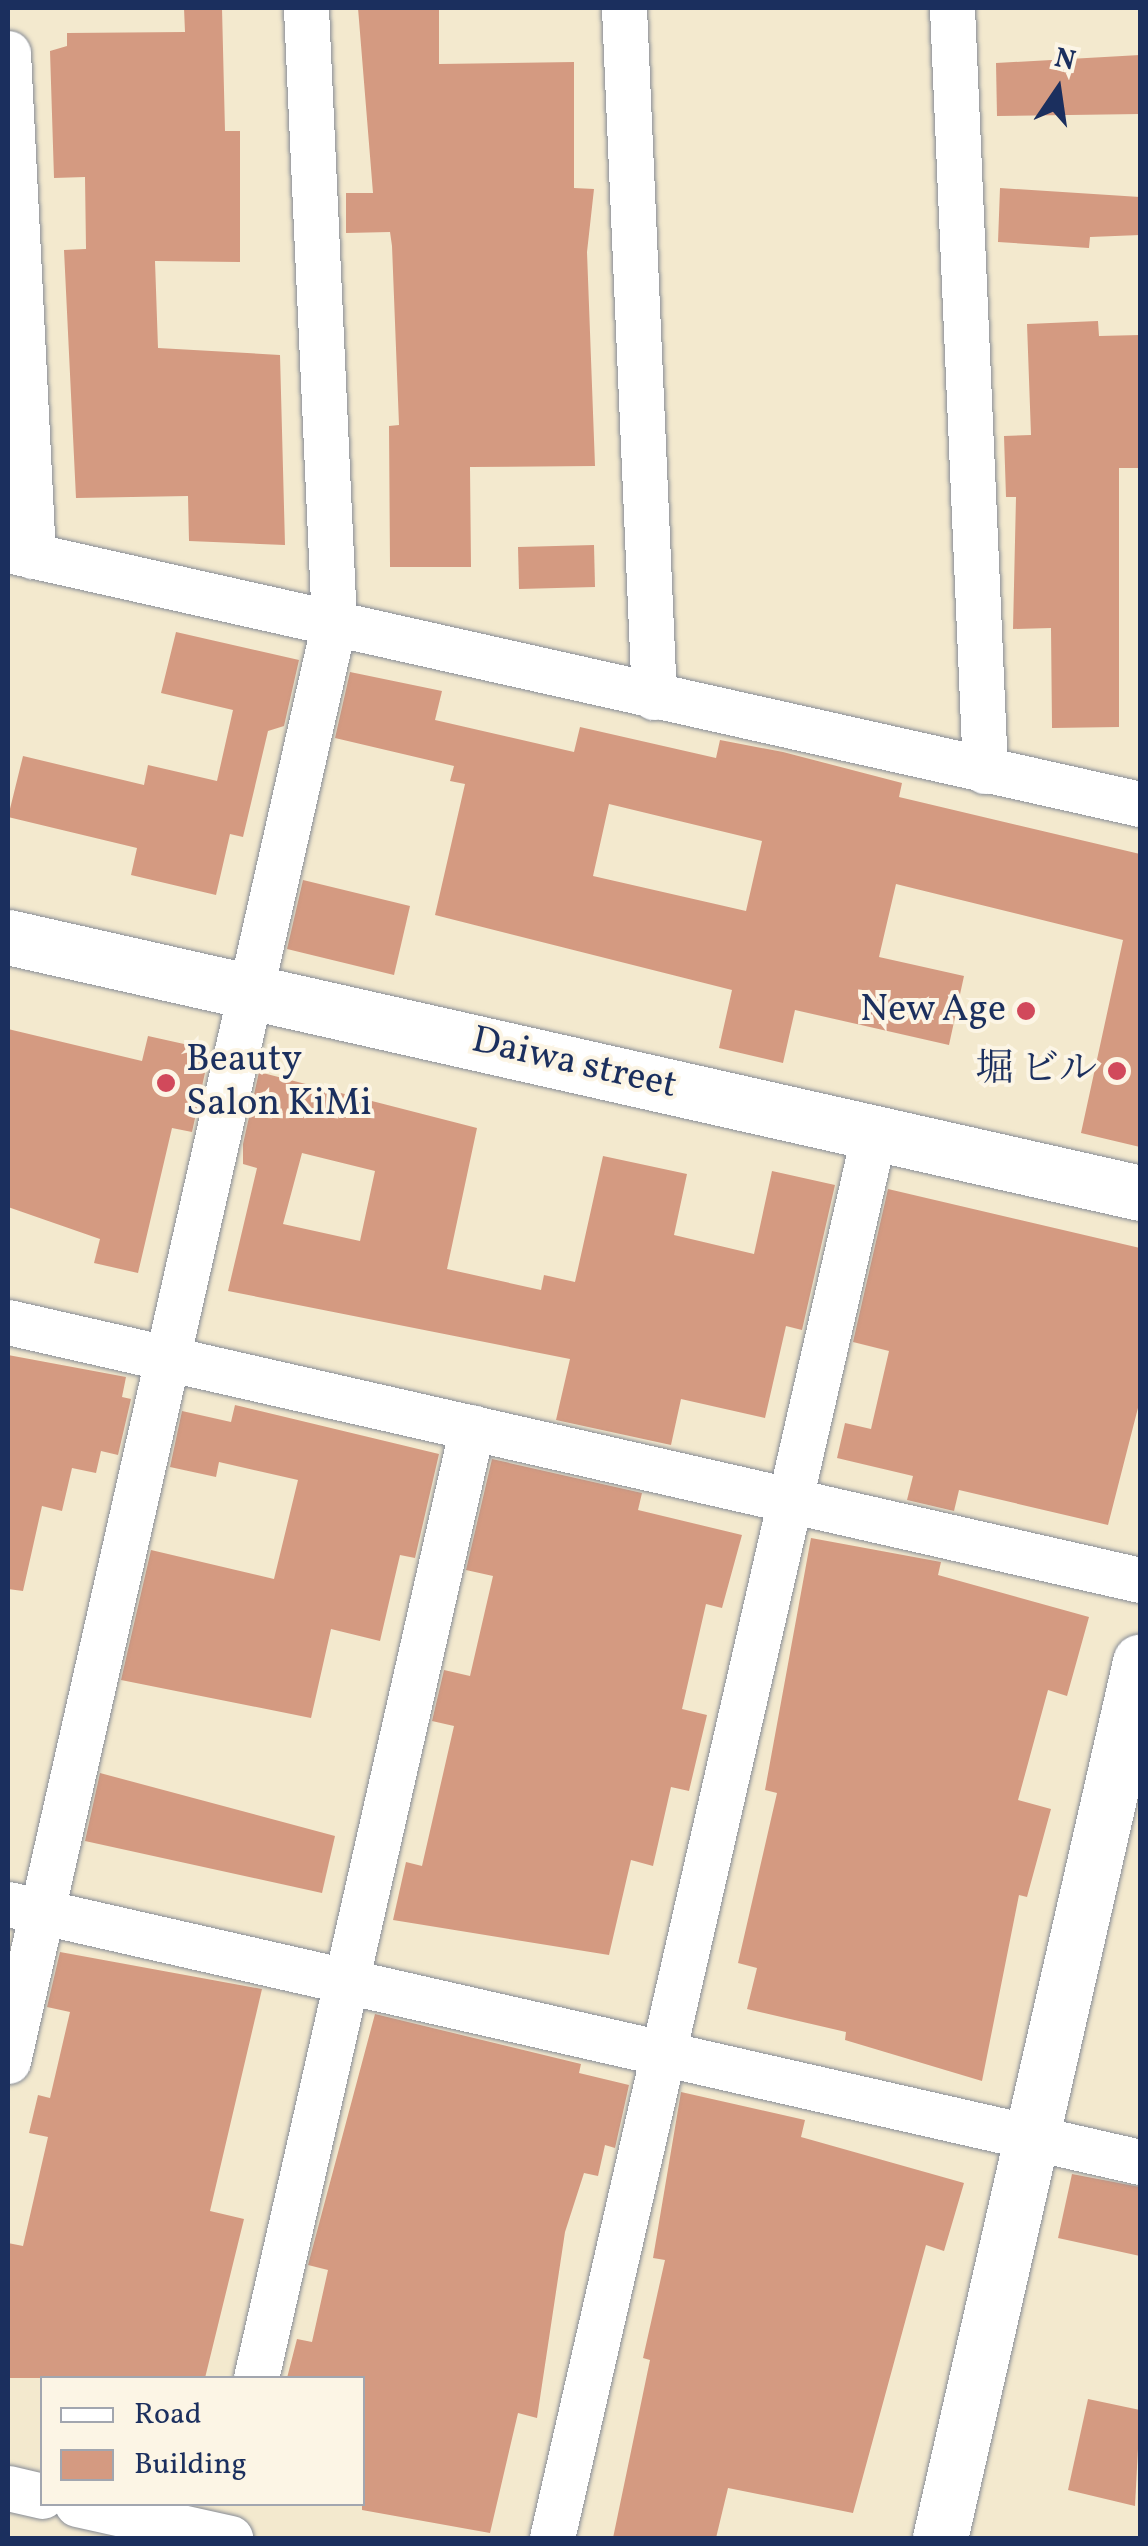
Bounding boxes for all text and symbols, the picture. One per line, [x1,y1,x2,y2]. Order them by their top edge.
text: N [1051,39,1079,82]
north arrow [1008,40,1108,140]
place label: New Age [859,988,1006,1034]
marker: New Age [1015,1000,1037,1022]
street label: Daiwa street [467,1018,681,1110]
place label: Beauty Salon KiMi [186,1038,372,1128]
place label: 堀 ビル [975,1048,1097,1094]
marker: 堀 ビル [1106,1060,1128,1082]
marker: Beauty Salon KiMi [155,1072,177,1094]
legend [40,2376,365,2506]
text: Road [134,2394,202,2436]
text: Building [134,2444,247,2486]

